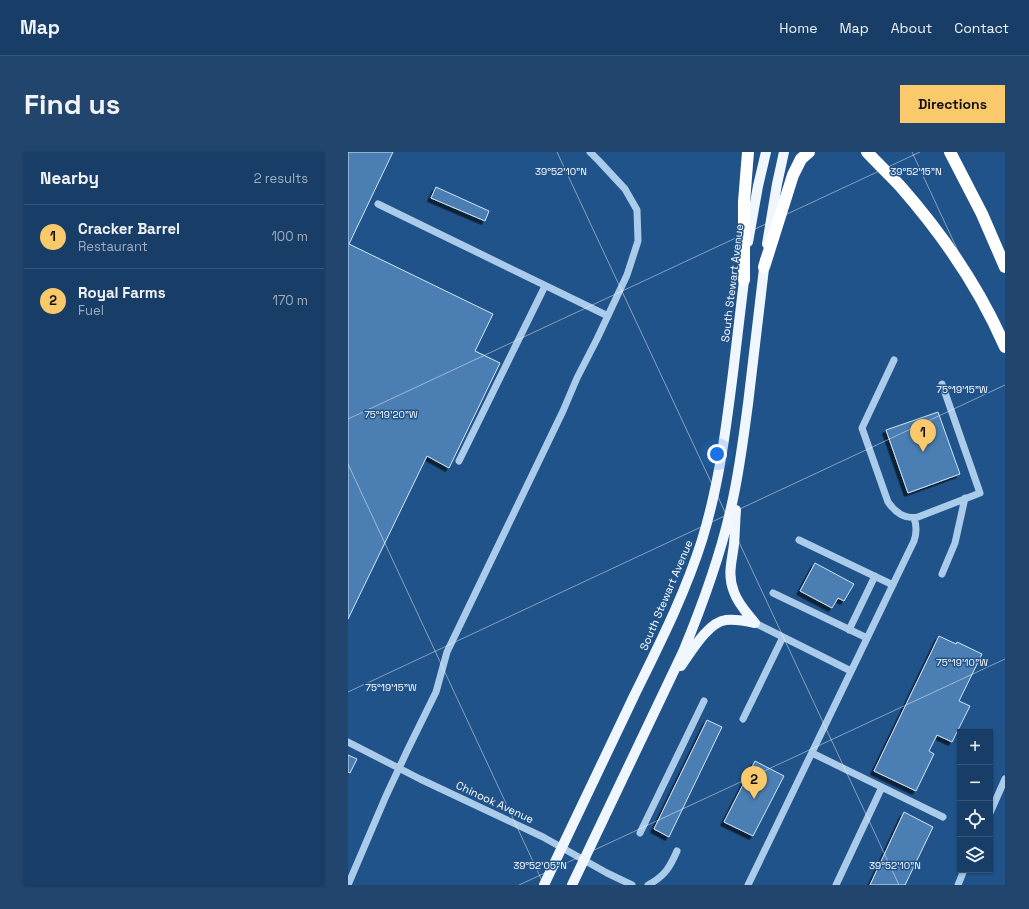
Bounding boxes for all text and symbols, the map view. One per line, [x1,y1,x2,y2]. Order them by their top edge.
text: Map [20,15,60,40]
text: Home [779,19,817,37]
text: Map [839,19,869,37]
text: About [891,19,932,37]
text: Contact [954,19,1009,37]
button: Directions [900,85,1005,123]
text: Find us [24,86,121,122]
text: 39°52'10"N [535,165,587,178]
text: 39°52'15"N [890,165,942,178]
text: Nearby [40,167,99,189]
text: 2 results [254,170,308,187]
text: Cracker Barrel [78,219,180,238]
street label: South Stewart Avenue [718,223,746,343]
text: 1 [50,228,56,245]
text: 100 m [271,228,308,245]
text: Restaurant [78,238,148,255]
text: Royal Farms [78,283,166,302]
text: 2 [49,292,57,309]
text: 170 m [272,292,308,309]
text: Fuel [78,302,104,319]
text: 75°19'15"W [936,383,988,396]
text: 75°19'20"W [364,408,418,421]
pin: 1 [910,419,936,452]
your location [707,444,727,464]
street label: South Stewart Avenue [636,538,696,652]
text: 75°19'10"W [936,656,988,669]
text: 75°19'15"W [365,681,417,694]
map controls [957,729,993,873]
button: + [957,729,993,765]
button: − [957,765,993,801]
pin: 2 [741,766,767,799]
street label: Chinook Avenue [454,778,536,826]
button: locate [957,801,993,837]
button: layers [957,837,993,873]
text: 39°52'05"N [513,859,567,872]
text: 39°52'10"N [869,859,921,872]

